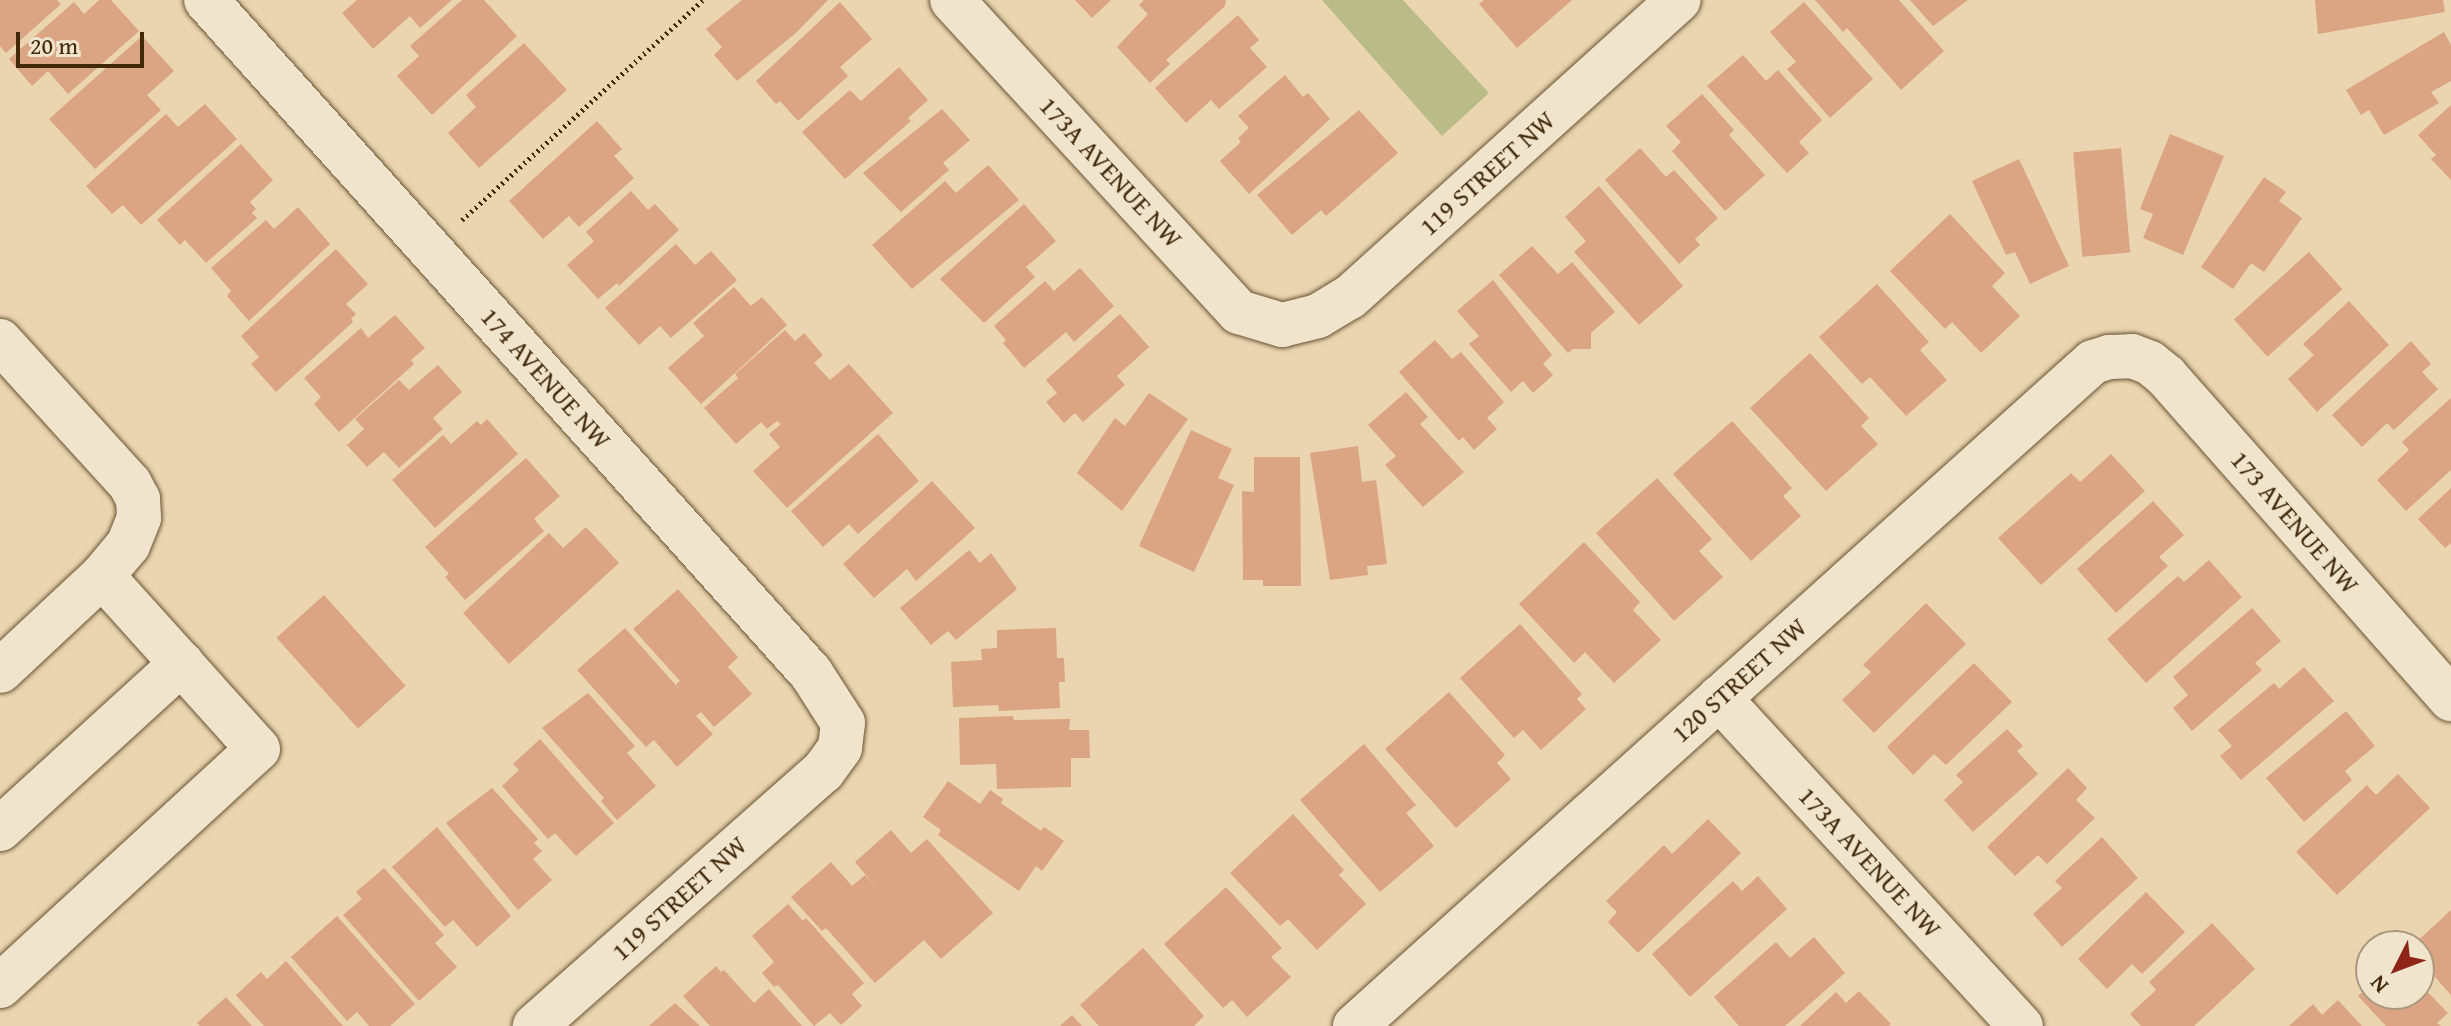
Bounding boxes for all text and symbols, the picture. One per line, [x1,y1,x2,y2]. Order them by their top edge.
scale bar [20,16,148,66]
text: 20 m [30,28,78,63]
street label: 173A AVENUE NW [1033,90,1189,254]
street label: 119 STREET NW [1413,104,1561,242]
street label: 174 AVENUE NW [474,301,618,455]
street label: 173 AVENUE NW [2224,444,2366,600]
street label: 120 STREET NW [1665,611,1813,749]
street label: 173A AVENUE NW [1792,780,1948,944]
street label: 119 STREET NW [605,829,753,967]
north arrow [2355,930,2435,1010]
text: N [2362,969,2395,1001]

